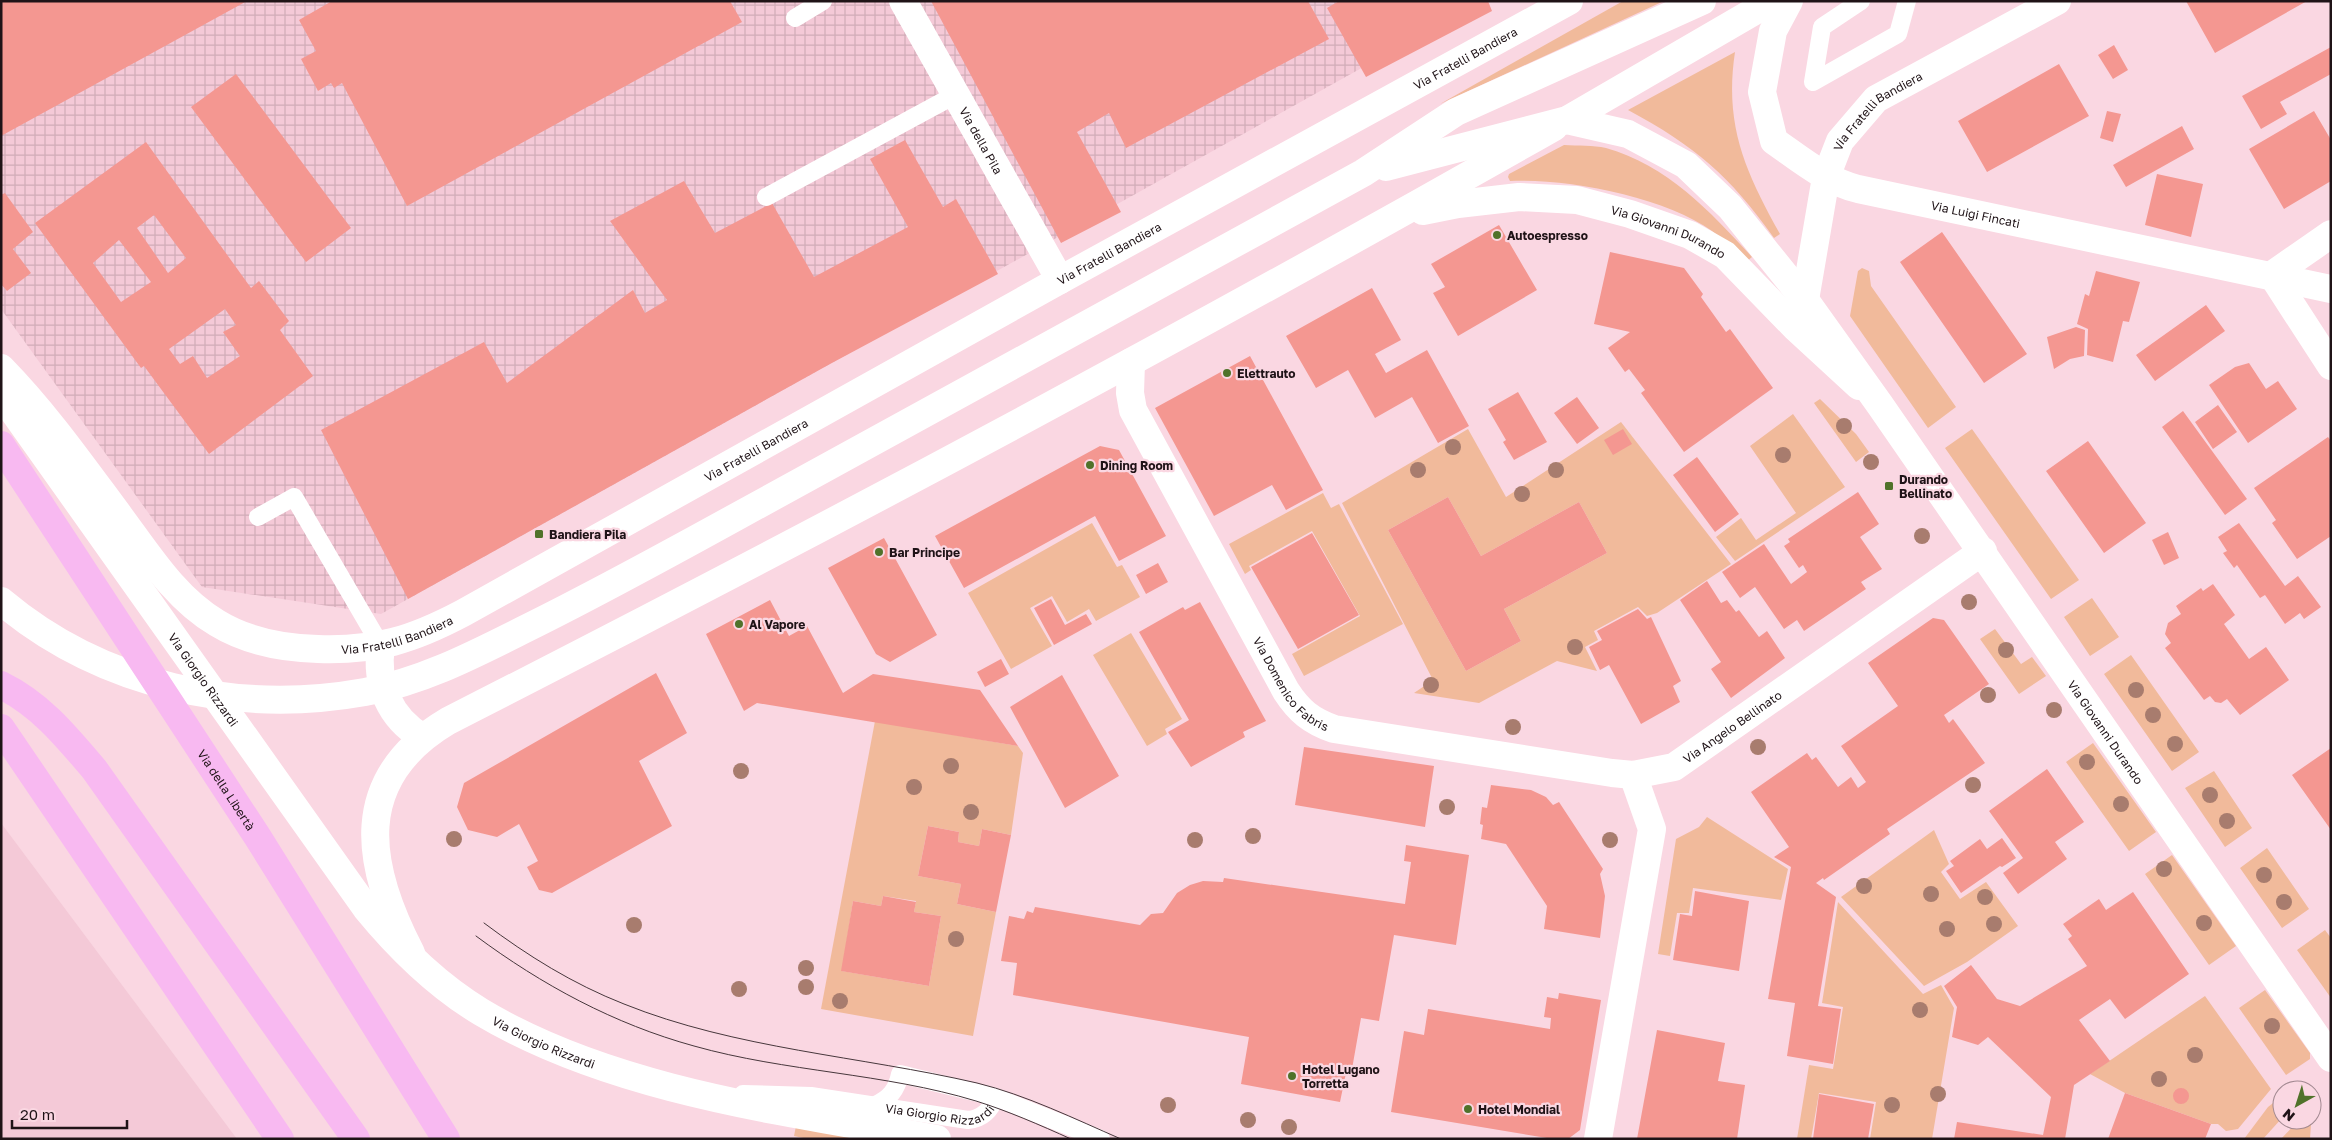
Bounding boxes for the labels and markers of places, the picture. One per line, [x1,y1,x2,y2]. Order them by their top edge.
place label: Autoespresso [1507,228,1588,243]
marker: Autoespresso [1491,229,1503,241]
place label: Elettrauto [1237,366,1296,381]
marker: Elettrauto [1221,367,1233,379]
place label: Dining Room [1100,458,1173,473]
marker: Dining Room [1084,459,1096,471]
place label: Durando Bellinato [1899,472,1952,501]
marker: Durando Bellinato [1883,480,1895,492]
place label: Bandiera Pila [549,527,626,542]
marker: Bandiera Pila [533,528,545,540]
place label: Bar Principe [889,545,960,560]
marker: Bar Principe [873,546,885,558]
place label: Al Vapore [749,617,805,632]
marker: Al Vapore [733,618,745,630]
place label: Hotel Lugano Torretta [1302,1062,1380,1091]
marker: Hotel Lugano Torretta [1286,1070,1298,1082]
place label: Hotel Mondial [1478,1102,1560,1117]
marker: Hotel Mondial [1462,1103,1474,1115]

